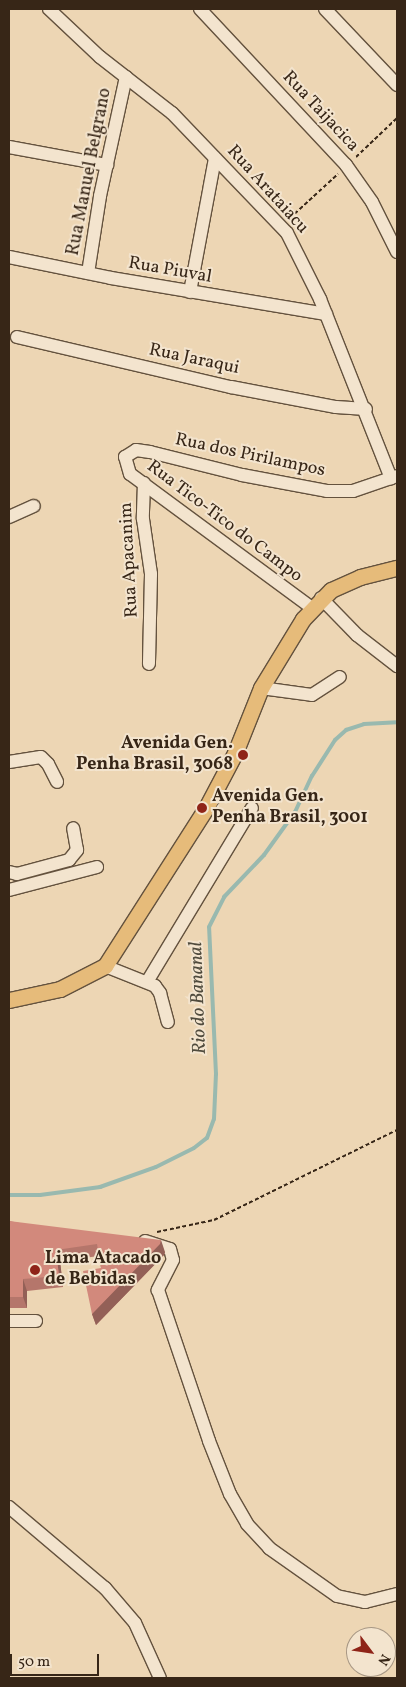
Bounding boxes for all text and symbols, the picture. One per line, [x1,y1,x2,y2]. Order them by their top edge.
street label: Rua Taijacica [277,67,363,157]
street label: Rua Manuel Belgrano [63,86,117,258]
street label: Rua Arataiacu [222,141,312,239]
street label: Rua Piuval [127,253,213,289]
street label: Rua Jaraqui [147,340,241,380]
street label: Rua dos Pirilampos [173,430,327,482]
street label: Rua Tico-Tico do Campo [142,456,306,588]
street label: Rua Apacanim [116,502,144,618]
place label: Avenida Gen. Penha Brasil, 3068 [76,734,233,776]
marker: Avenida Gen. Penha Brasil, 3068 [237,749,249,761]
place label: Avenida Gen. Penha Brasil, 3001 [212,787,368,830]
marker: Avenida Gen. Penha Brasil, 3001 [196,802,208,814]
water label: Rio do Bananal [186,941,212,1055]
place label: Lima Atacado de Bebidas [45,1249,161,1292]
marker: Lima Atacado de Bebidas [29,1264,41,1276]
north arrow [346,1627,396,1677]
scale bar [12,1644,101,1676]
text: N [373,1650,394,1669]
text: 50 m [18,1652,50,1673]

